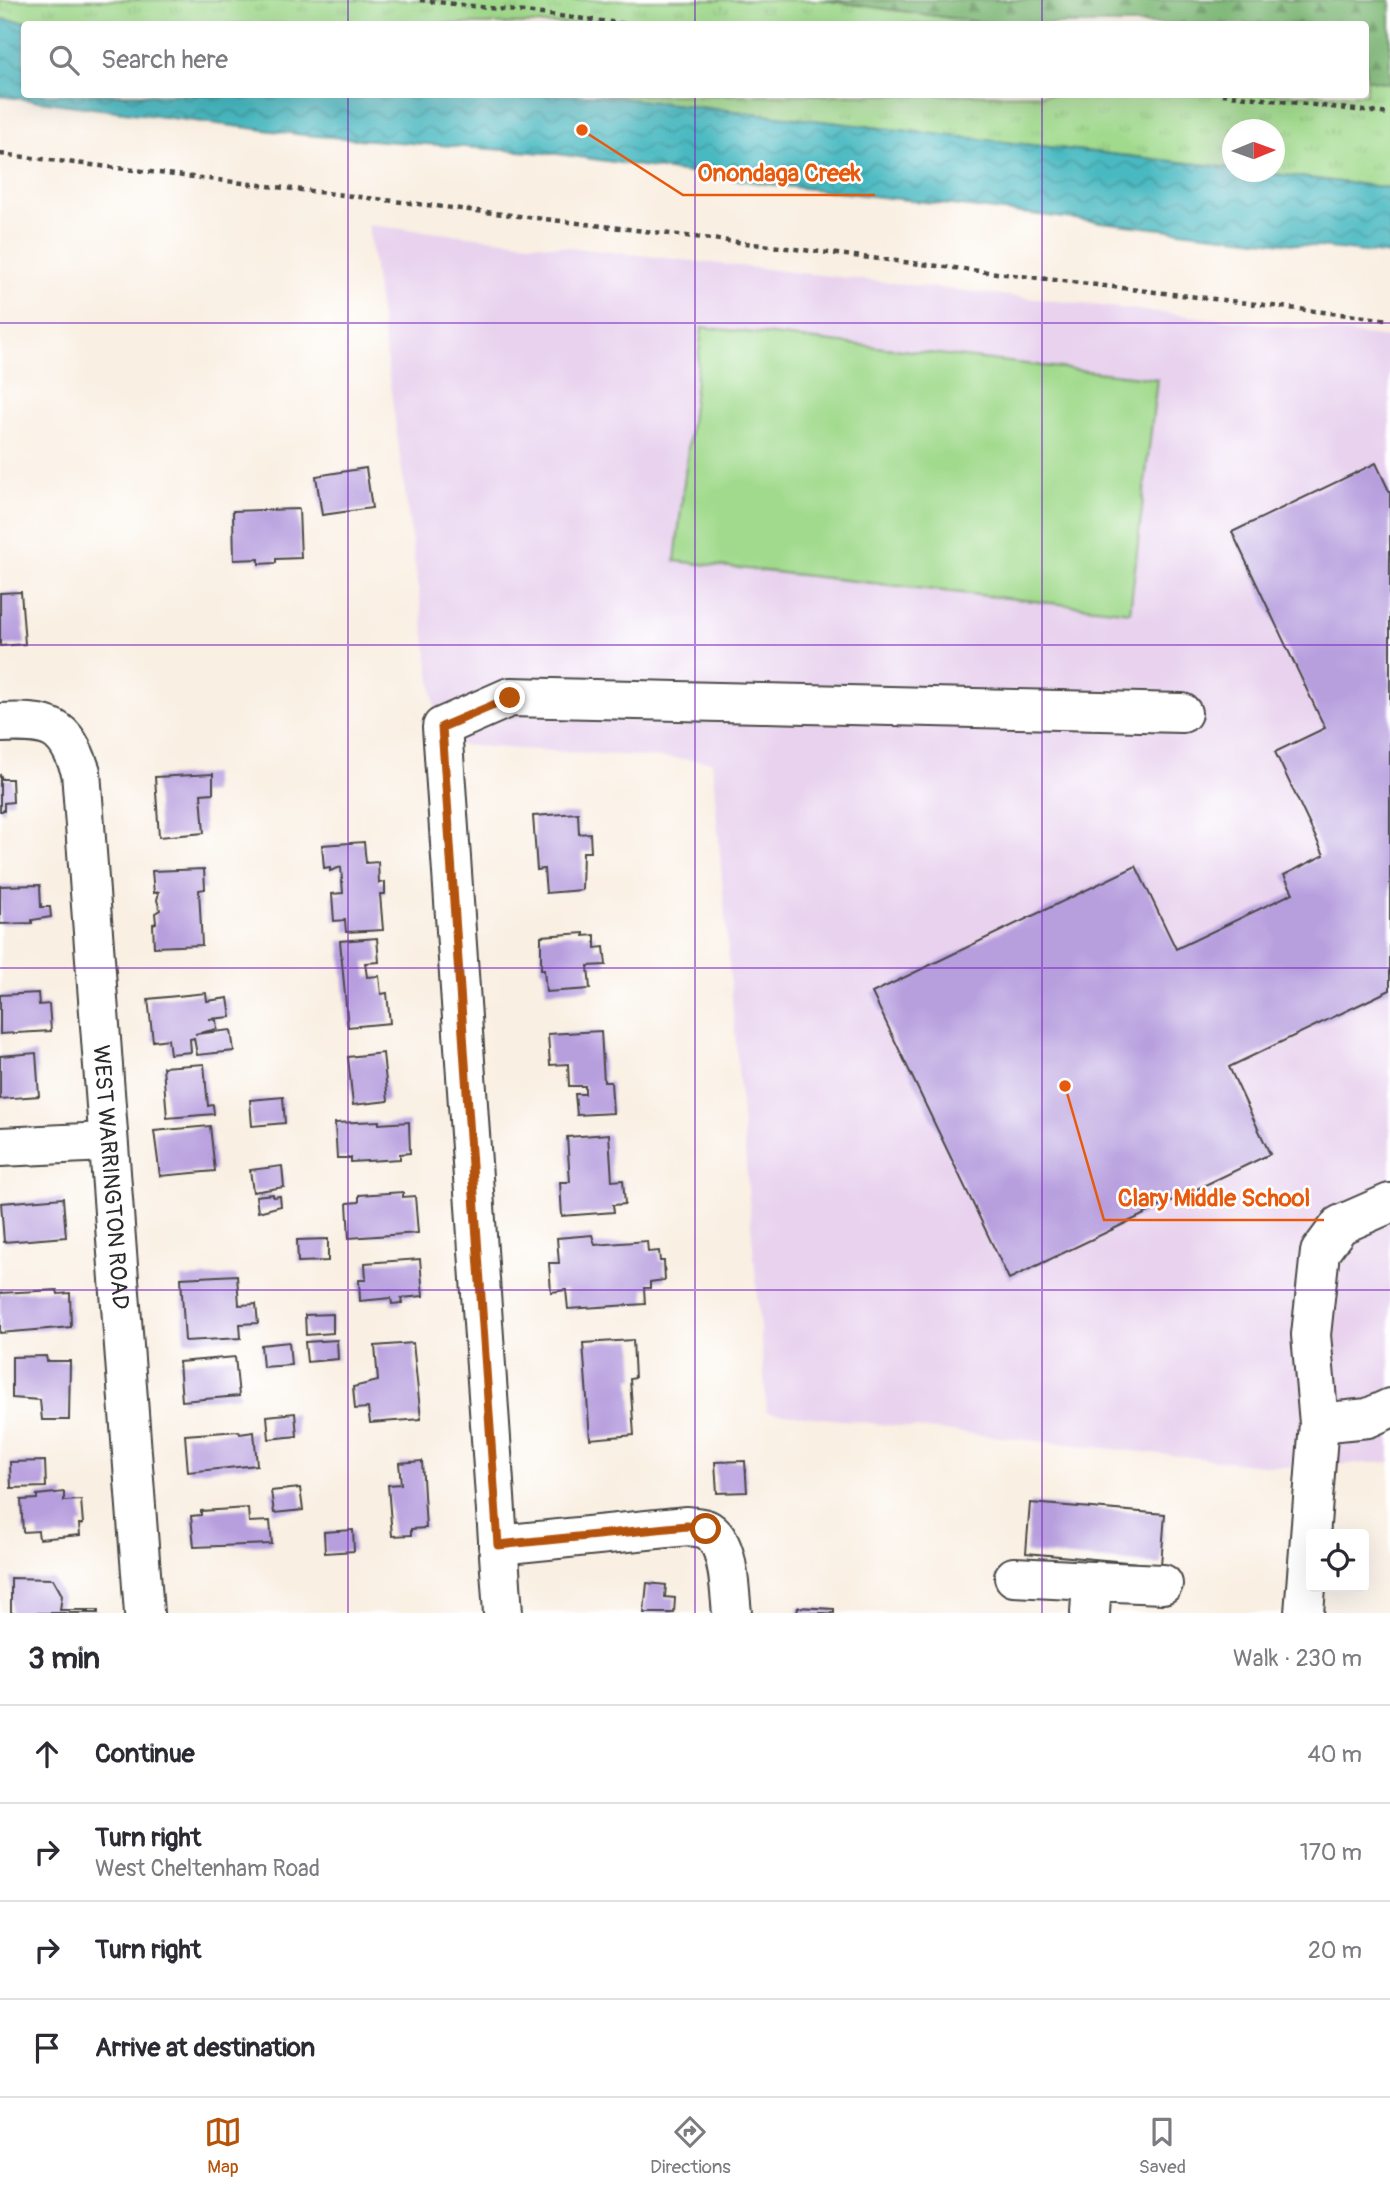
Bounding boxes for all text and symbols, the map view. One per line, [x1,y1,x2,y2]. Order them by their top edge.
search box [21,21,1369,98]
icon: search [45,41,83,79]
text: Search here [101,44,228,76]
north arrow [1222,119,1285,182]
callout: Onondaga Creek [683,150,875,195]
text: Onondaga Creek [697,159,862,188]
route end [494,682,525,713]
street label: WEST WARRINGTON ROAD [86,1044,135,1311]
callout: Clary Middle School [1104,1175,1324,1220]
text: Clary Middle School [1118,1184,1310,1213]
route start [690,1513,721,1544]
map controls [1306,1529,1369,1592]
button: locate [1306,1529,1369,1592]
text: 3 min [28,1640,100,1677]
text: Walk · 230 m [1233,1644,1362,1673]
icon: ahead [28,1735,66,1773]
text: Continue [95,1738,195,1770]
text: 40 m [1308,1740,1362,1769]
text: Turn right [95,1822,201,1854]
icon: right [28,1833,66,1871]
text: 170 m [1300,1838,1362,1867]
text: West Cheltenham Road [95,1854,320,1883]
icon: right [28,1931,66,1969]
text: Turn right [95,1934,201,1966]
text: 20 m [1308,1936,1362,1965]
icon: arrive [28,2029,66,2067]
text: Arrive at destination [95,2032,315,2064]
tab: Map [204,2113,242,2179]
tab: Directions [650,2113,731,2179]
tab: Saved [1139,2113,1186,2179]

